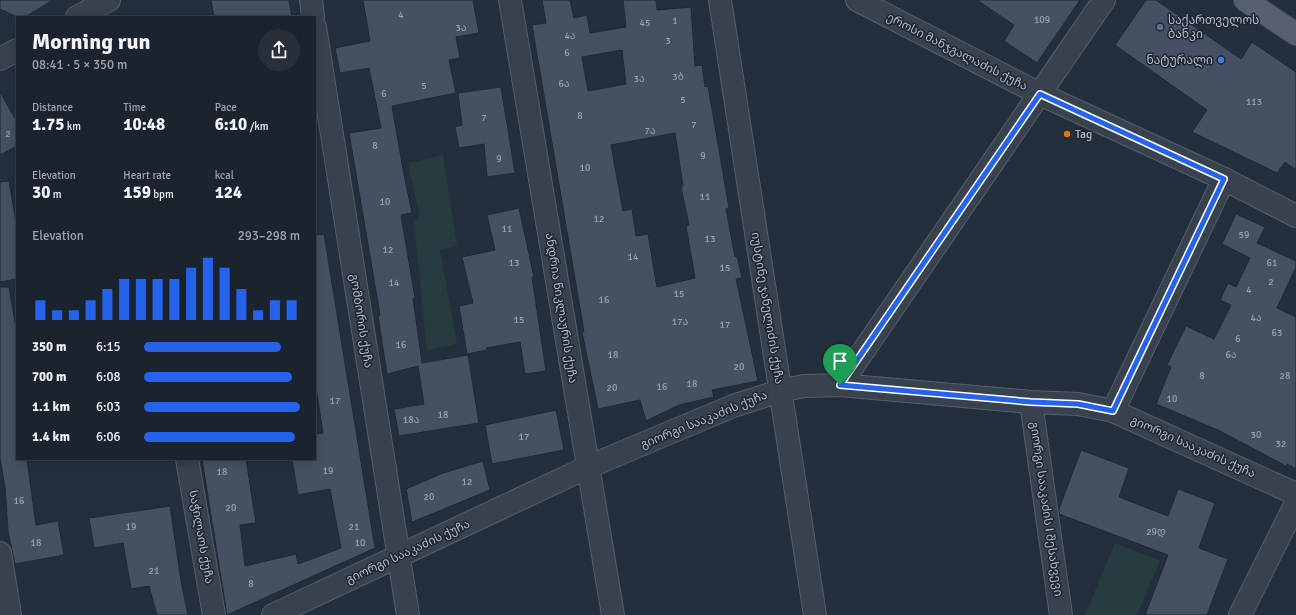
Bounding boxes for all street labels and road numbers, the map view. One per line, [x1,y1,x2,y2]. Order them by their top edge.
street label: ეროსი მანჯგალაძის ქუჩა [884,10,1030,94]
street label: იუსტინე ჯანელიძის ქუჩა [748,231,786,385]
street label: ანდრია წიკლაურის ქუჩა [542,232,580,384]
street label: გომბორის ქუჩა [346,273,376,369]
street label: გიორგი სააკაძის ქუჩა [638,388,770,452]
street label: გიორგი სააკაძის ქუჩა [1128,413,1258,481]
street label: გიორგი სააკაძის I შესახვევი [1026,421,1066,597]
street label: საჭილაოს ქუჩა [185,489,217,585]
street label: გიორგი სააკაძის ქუჩა [344,517,472,587]

